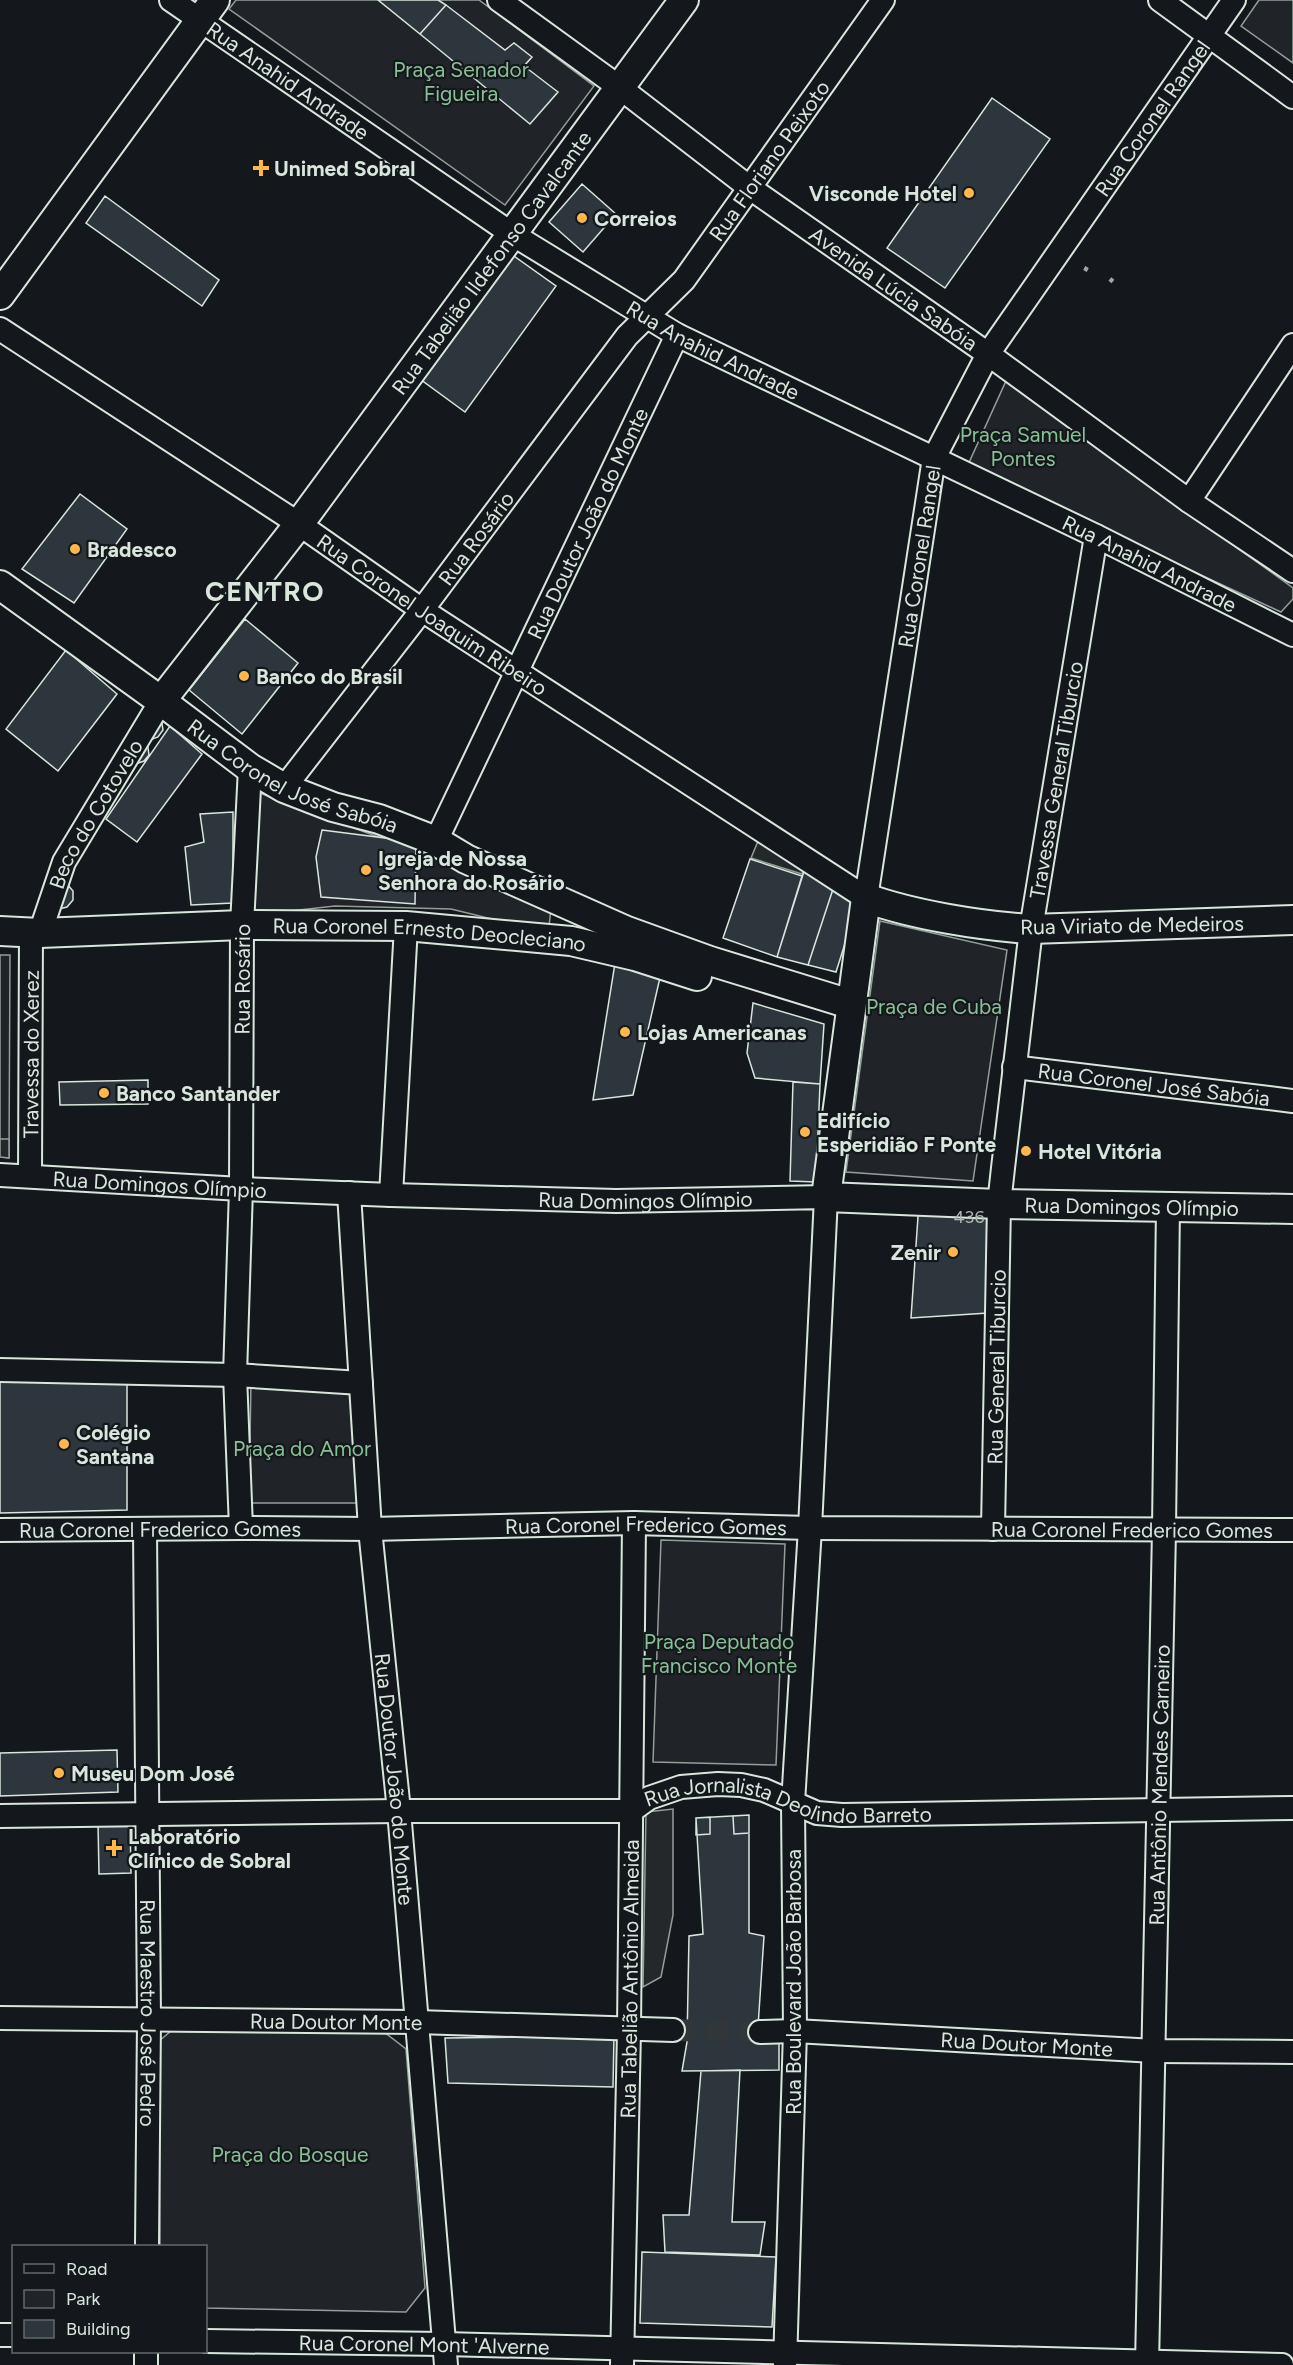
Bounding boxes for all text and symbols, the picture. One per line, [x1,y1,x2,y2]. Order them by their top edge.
street label: Rua Anahid Andrade [202,16,374,145]
street label: Rua Coronel Rangel [1089,35,1215,201]
park label: Praça Senador Figueira [393,57,529,106]
street label: Rua Floriano Peixoto [703,75,835,246]
street label: Rua Tabelião Ildefonso Cavalcante [386,126,596,399]
place label: Unimed Sobral [274,156,415,181]
marker: Unimed Sobral [252,159,270,177]
place label: Visconde Hotel [809,181,957,206]
marker: Visconde Hotel [962,186,976,200]
place label: Correios [594,206,677,231]
marker: Correios [575,211,589,225]
street label: Avenida Lúcia Sabóia [805,221,983,356]
street label: Rua Anahid Andrade [622,295,804,405]
street label: Rua Doutor João do Monte [522,403,653,643]
park label: Praça Samuel Pontes [960,422,1086,471]
street label: Rua Coronel Rangel [892,463,945,649]
street label: Rua Rosário [433,486,519,590]
street label: Rua Anahid Andrade [1059,509,1241,617]
street label: Rua Coronel Joaquim Ribeiro [312,528,552,700]
place label: Bradesco [87,537,177,562]
marker: Bradesco [68,542,82,556]
district label: CENTRO [205,575,325,608]
street label: Travessa General Tiburcio [1024,659,1088,900]
place label: Banco do Brasil [256,664,403,689]
marker: Banco do Brasil [237,669,251,683]
street label: Rua Coronel José Sabóia [183,713,402,838]
street label: Beco do Cotovelo [43,734,148,892]
place label: Igreja de Nossa Senhora do Rosário [378,846,565,895]
marker: Igreja de Nossa Senhora do Rosário [359,863,373,877]
street label: Rua Viriato de Medeiros [1020,911,1244,939]
street label: Rua Coronel Ernesto Deocleciano [272,913,589,957]
street label: Rua Rosário [229,924,255,1035]
street label: Travessa do Xerez [18,970,43,1138]
park label: Praça de Cuba [866,994,1002,1019]
place label: Lojas Americanas [637,1020,807,1045]
marker: Lojas Americanas [618,1025,632,1039]
street label: Rua Coronel José Sabóia [1036,1058,1271,1111]
place label: Banco Santander [116,1081,280,1106]
marker: Banco Santander [97,1086,111,1100]
place label: Edifício Esperidião F Ponte [817,1108,997,1157]
marker: Edifício Esperidião F Ponte [798,1125,812,1139]
place label: Hotel Vitória [1038,1139,1162,1164]
marker: Hotel Vitória [1019,1144,1033,1158]
street label: Rua Domingos Olímpio [52,1166,267,1203]
street label: Rua Domingos Olímpio [538,1186,753,1214]
street label: Rua Domingos Olímpio [1024,1192,1239,1221]
house number: 436 [953,1206,985,1228]
place label: Zenir [891,1240,941,1265]
marker: Zenir [946,1245,960,1259]
street label: Rua General Tiburcio [982,1269,1010,1465]
place label: Colégio Santana [76,1420,154,1469]
park label: Praça do Amor [233,1436,371,1461]
marker: Colégio Santana [57,1437,71,1451]
street label: Rua Coronel Frederico Gomes [505,1510,787,1540]
street label: Rua Coronel Frederico Gomes [19,1515,301,1542]
street label: Rua Coronel Frederico Gomes [991,1516,1273,1542]
park label: Praça Deputado Francisco Monte [641,1629,797,1678]
street label: Rua Antônio Mendes Carneiro [1143,1644,1174,1926]
street label: Rua Doutor João do Monte [370,1652,419,1906]
place label: Museu Dom José [71,1761,235,1786]
marker: Museu Dom José [52,1766,66,1780]
street label: Rua Jornalista Deolindo Barreto [641,1771,932,1828]
place label: Laboratório Clínico de Sobral [128,1824,291,1873]
marker: Laboratório Clínico de Sobral [105,1839,123,1857]
street label: Rua Tabelião Antônio Almeida [615,1839,643,2119]
street label: Rua Boulevard João Barbosa [781,1849,806,2115]
street label: Rua Maestro José Pedro [136,1899,162,2127]
street label: Rua Doutor Monte [250,2008,422,2035]
street label: Rua Doutor Monte [940,2027,1113,2061]
park label: Praça do Bosque [212,2142,368,2167]
legend [12,2245,207,2353]
text: Road [66,2258,107,2280]
text: Park [66,2288,101,2310]
text: Building [66,2318,131,2340]
street label: Rua Coronel Mont 'Alverne [298,2330,550,2359]

